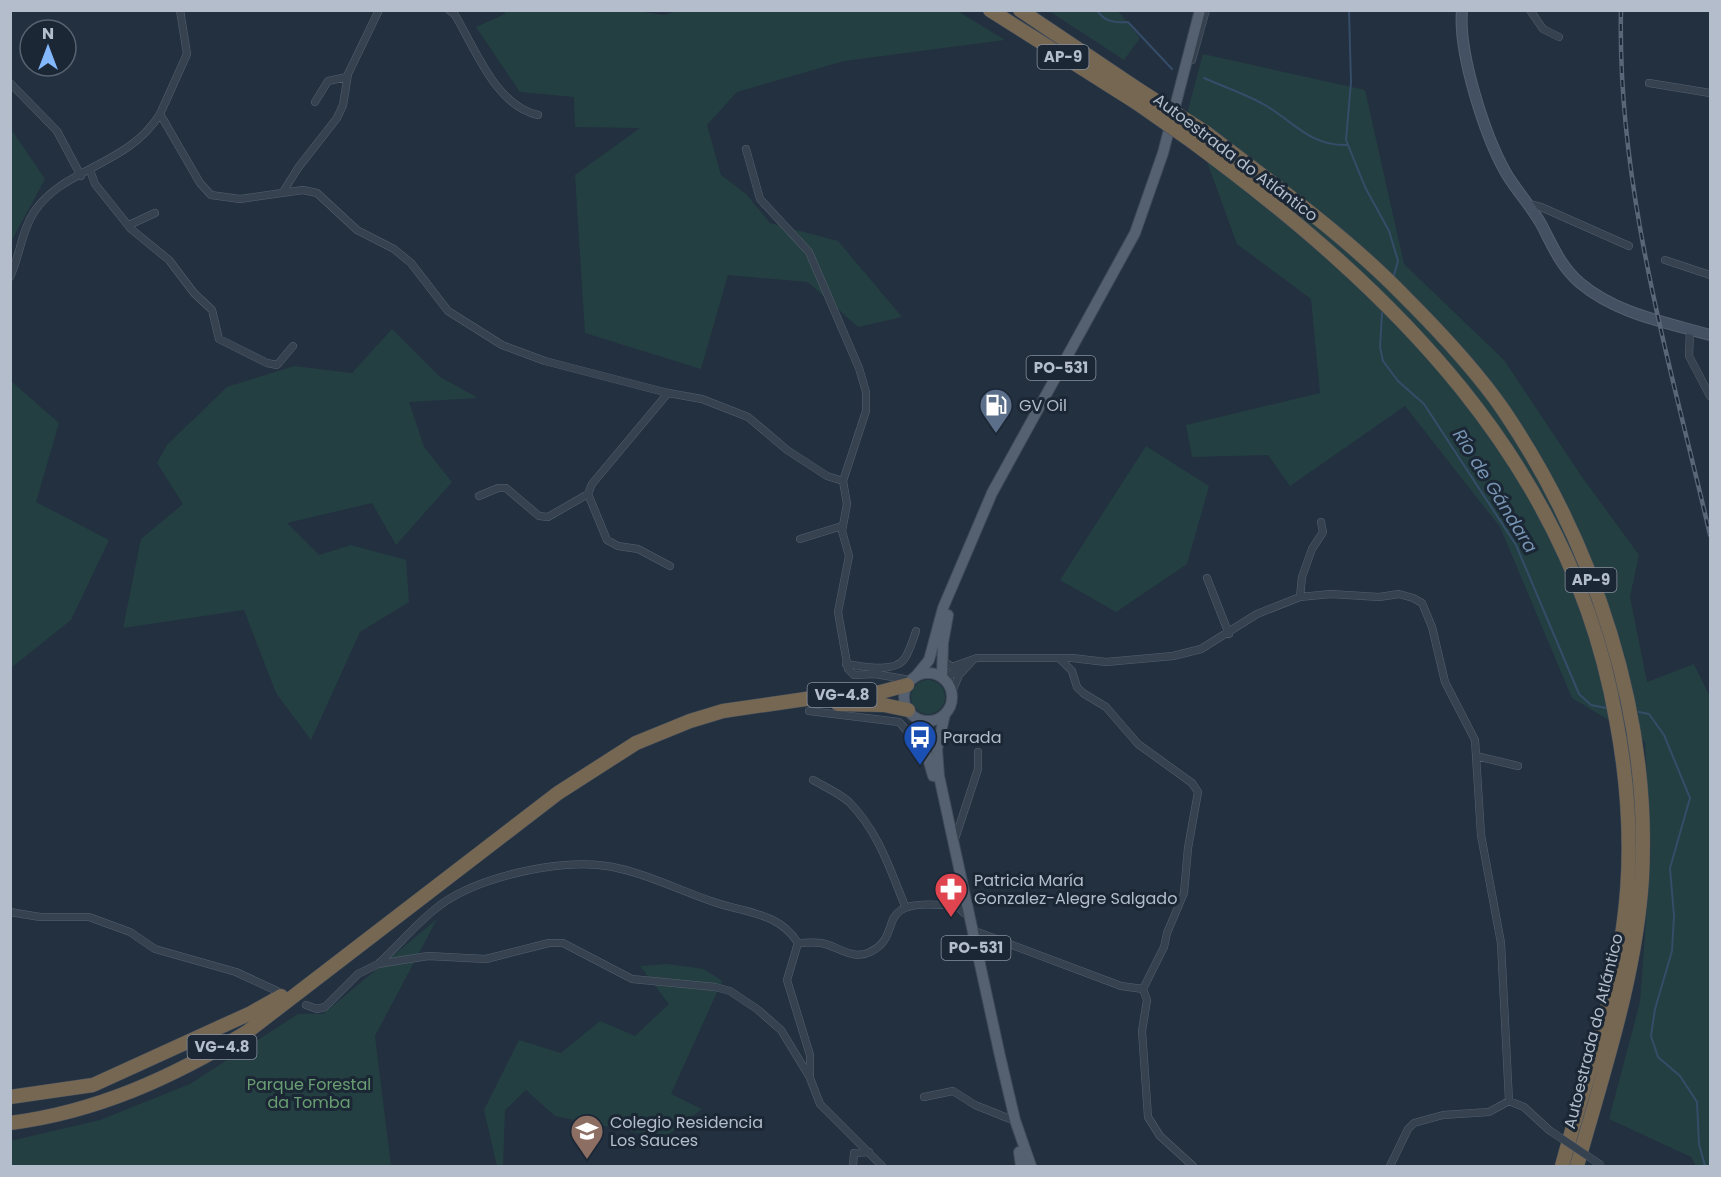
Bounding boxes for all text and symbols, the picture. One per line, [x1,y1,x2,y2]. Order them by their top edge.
north arrow [18,18,78,78]
text: N [42,22,54,45]
road number: AP-9 [1038,45,1088,69]
street label: Autoestrada do Atlántico [1149,88,1323,227]
road number: PO-531 [1026,356,1096,380]
fuel station icon: GV Oil [978,387,1014,434]
place label: GV Oil [1019,394,1067,417]
water label: Río de Gándara [1447,424,1544,558]
road number: AP-9 [1566,568,1616,592]
road number: VG-4.8 [808,683,876,707]
bus stop icon: Parada [902,719,938,766]
place label: Parada [943,726,1002,749]
place label: Patricia María Gonzalez-Alegre Salgado [974,869,1177,910]
pharmacy icon: Patricia María Gonzalez-Alegre Salgado [933,871,969,918]
street label: Autoestrada do Atlántico [1558,931,1629,1131]
road number: PO-531 [942,936,1010,960]
road number: VG-4.8 [188,1035,256,1059]
park label: Parque Forestal da Tomba [247,1073,371,1114]
place label: Colegio Residencia Los Sauces [610,1111,763,1152]
school or university icon: Colegio Residencia Los Sauces [569,1113,605,1160]

